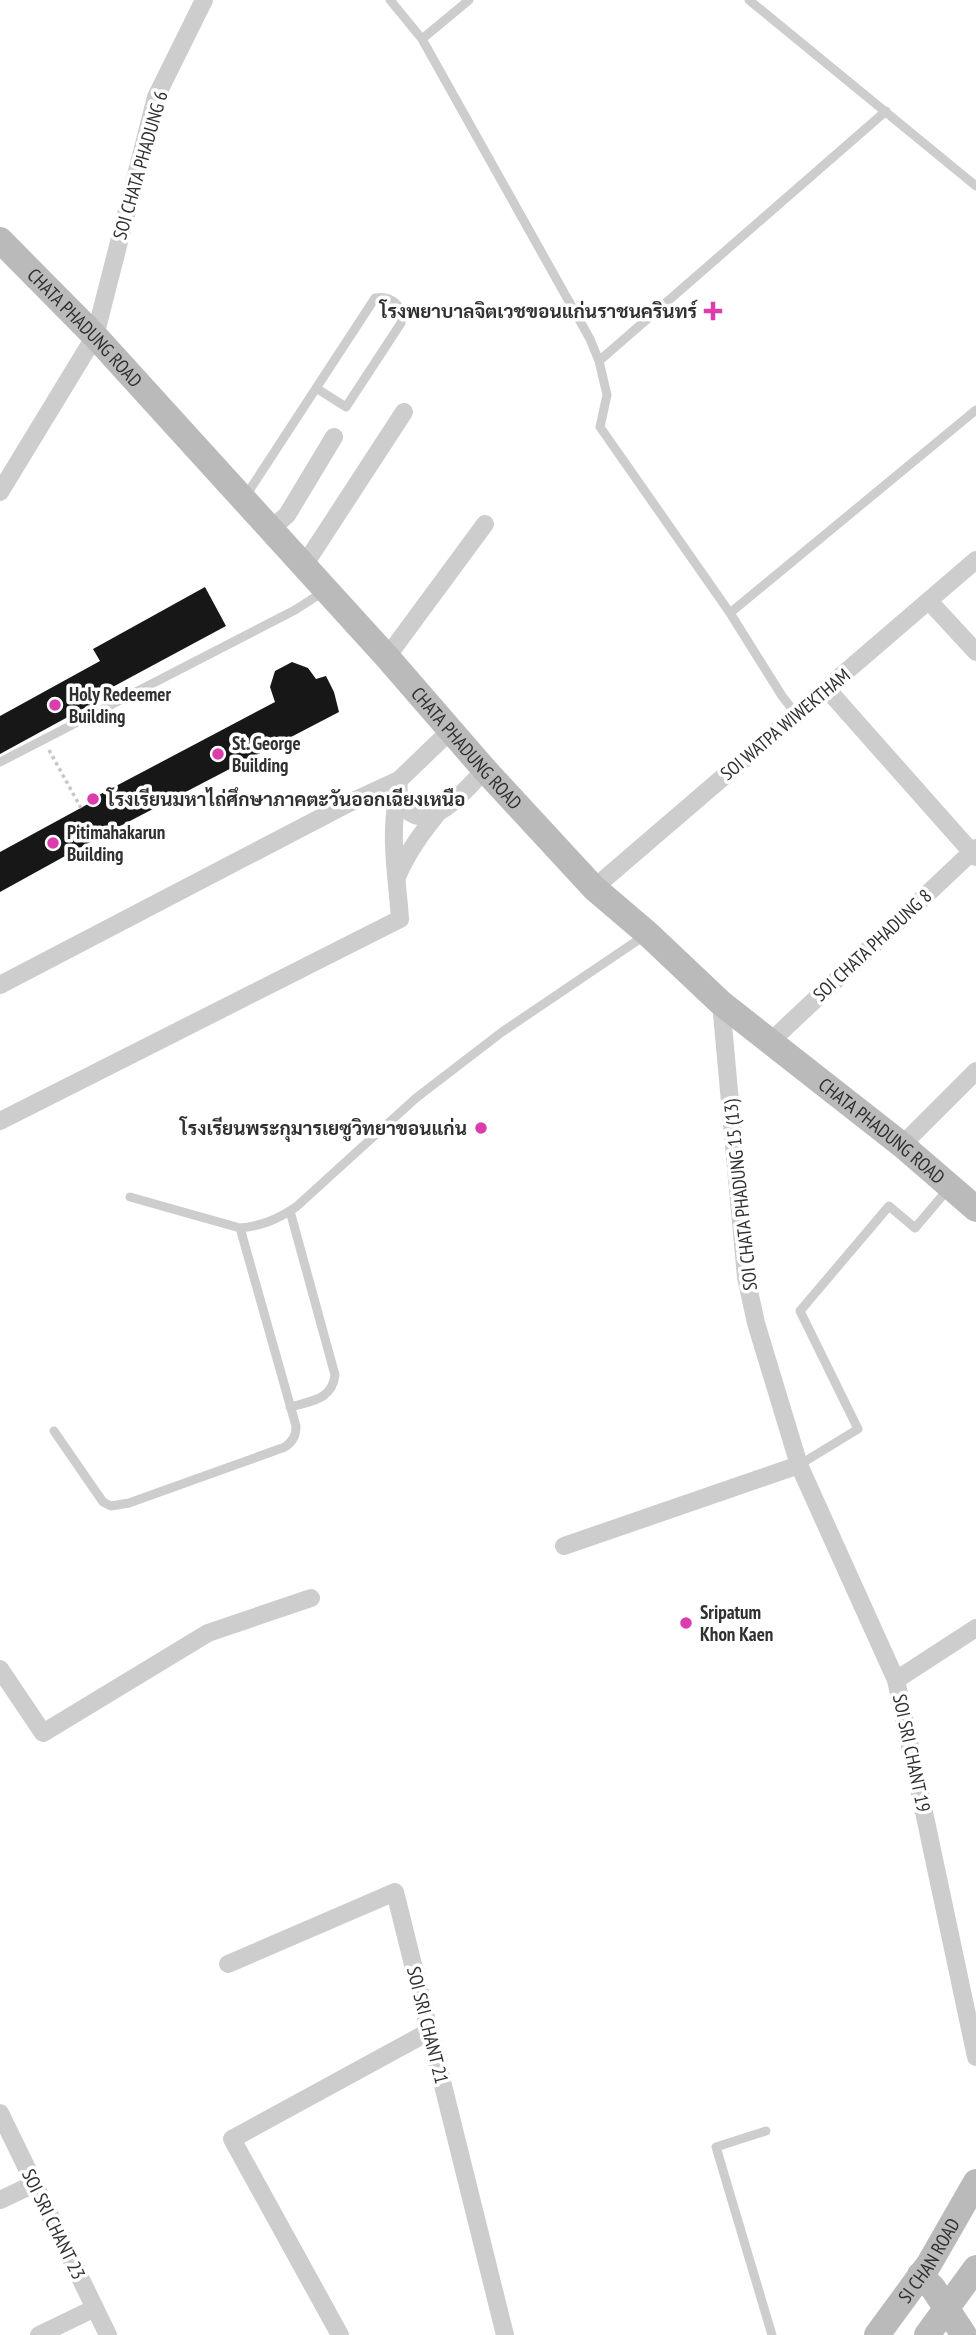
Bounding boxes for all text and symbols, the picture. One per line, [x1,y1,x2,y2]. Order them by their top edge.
street label: SOI CHATA PHADUNG 6 [107,88,173,242]
street label: CHATA PHADUNG ROAD [23,263,147,392]
place label: โรงพยาบาลจิตเวชขอนแก่นราชนครินทร์ [379,299,698,323]
marker: โรงพยาบาลจิตเวชขอนแก่นราชนครินทร์ [703,301,723,321]
street label: SOI WATPA WIWEKTHAM [715,663,855,785]
place label: Holy Redeemer Building [69,682,172,728]
street label: CHATA PHADUNG ROAD [406,682,527,814]
marker: Holy Redeemer Building [47,697,63,713]
place label: St. George Building [232,731,301,777]
marker: St. George Building [210,746,226,762]
place label: โรงเรียนมหาไถ่ศึกษาภาคตะวันออกเฉียงเหนือ [106,787,465,811]
marker: โรงเรียนมหาไถ่ศึกษาภาคตะวันออกเฉียงเหนือ [85,791,101,807]
place label: Pitimahakarun Building [67,820,165,866]
marker: Pitimahakarun Building [45,835,61,851]
street label: SOI CHATA PHADUNG 8 [808,884,936,1006]
street label: CHATA PHADUNG ROAD [814,1072,950,1189]
street label: SOI CHATA PHADUNG 15 (13) [718,1098,762,1292]
place label: โรงเรียนพระกุมารเยซูวิทยาขอนแก่น [179,1116,467,1143]
marker: โรงเรียนพระกุมารเยซูวิทยาขอนแก่น [473,1120,489,1136]
place label: Sripatum Khon Kaen [700,1600,773,1646]
marker: Sripatum Khon Kaen [678,1615,694,1631]
street label: SOI SRI CHANT 19 [888,1692,936,1814]
street label: SOI SRI CHANT 21 [402,1964,454,2086]
street label: SOI SRI CHANT 23 [17,2165,91,2283]
street label: SI CHAN ROAD [893,2214,965,2308]

